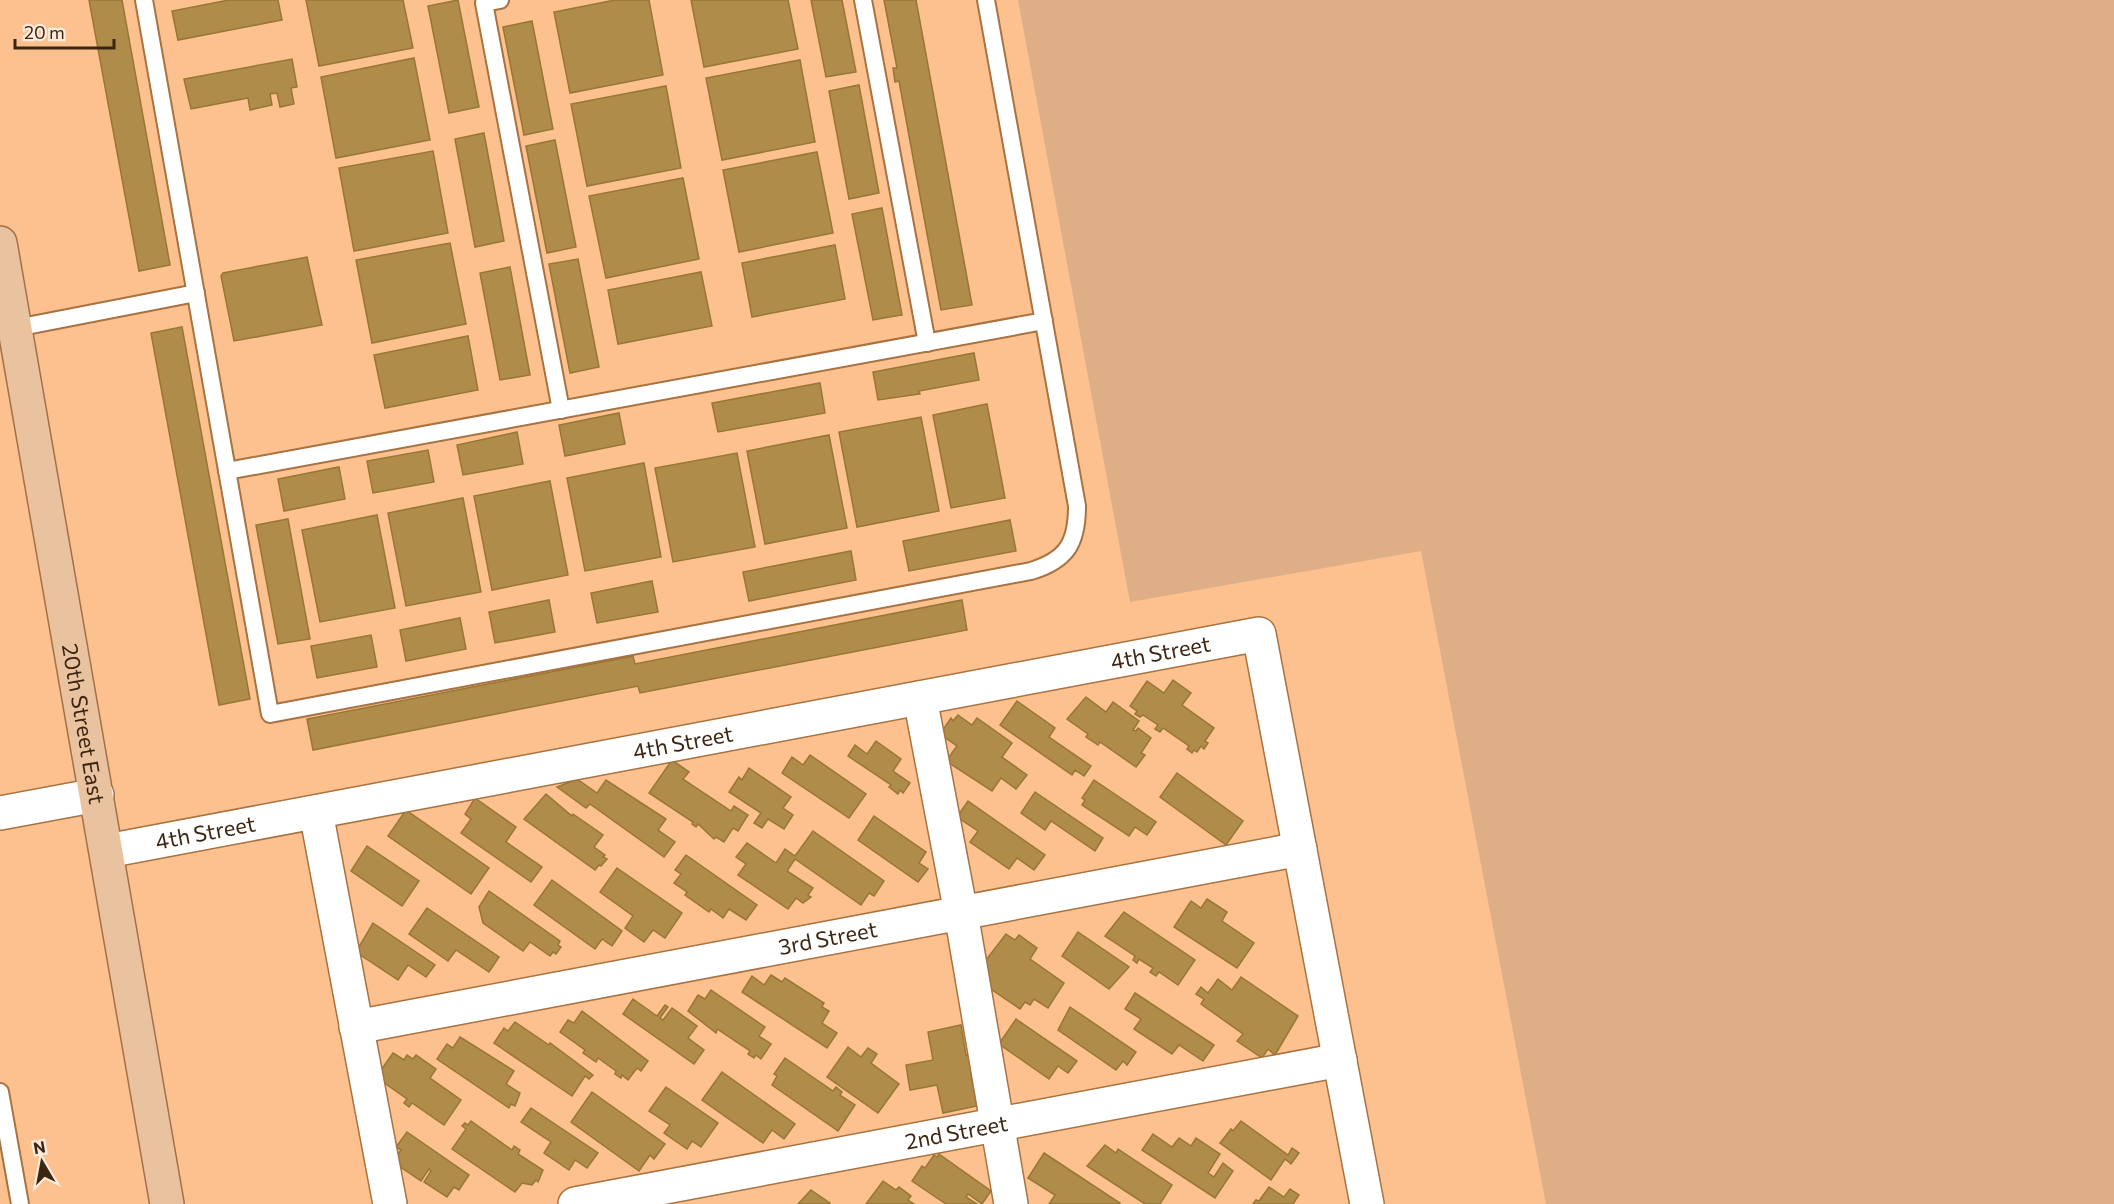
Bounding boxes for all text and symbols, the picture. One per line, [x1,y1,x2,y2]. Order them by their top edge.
scale bar [15,12,114,50]
text: 20 m [24,21,65,43]
street label: 4th Street [1108,629,1213,675]
street label: 20th Street East [57,641,111,806]
street label: 4th Street [631,719,735,765]
street label: 4th Street [153,809,257,855]
street label: 3rd Street [776,915,879,960]
street label: 2nd Street [903,1109,1010,1155]
north arrow [12,1132,72,1192]
text: N [32,1136,47,1157]

